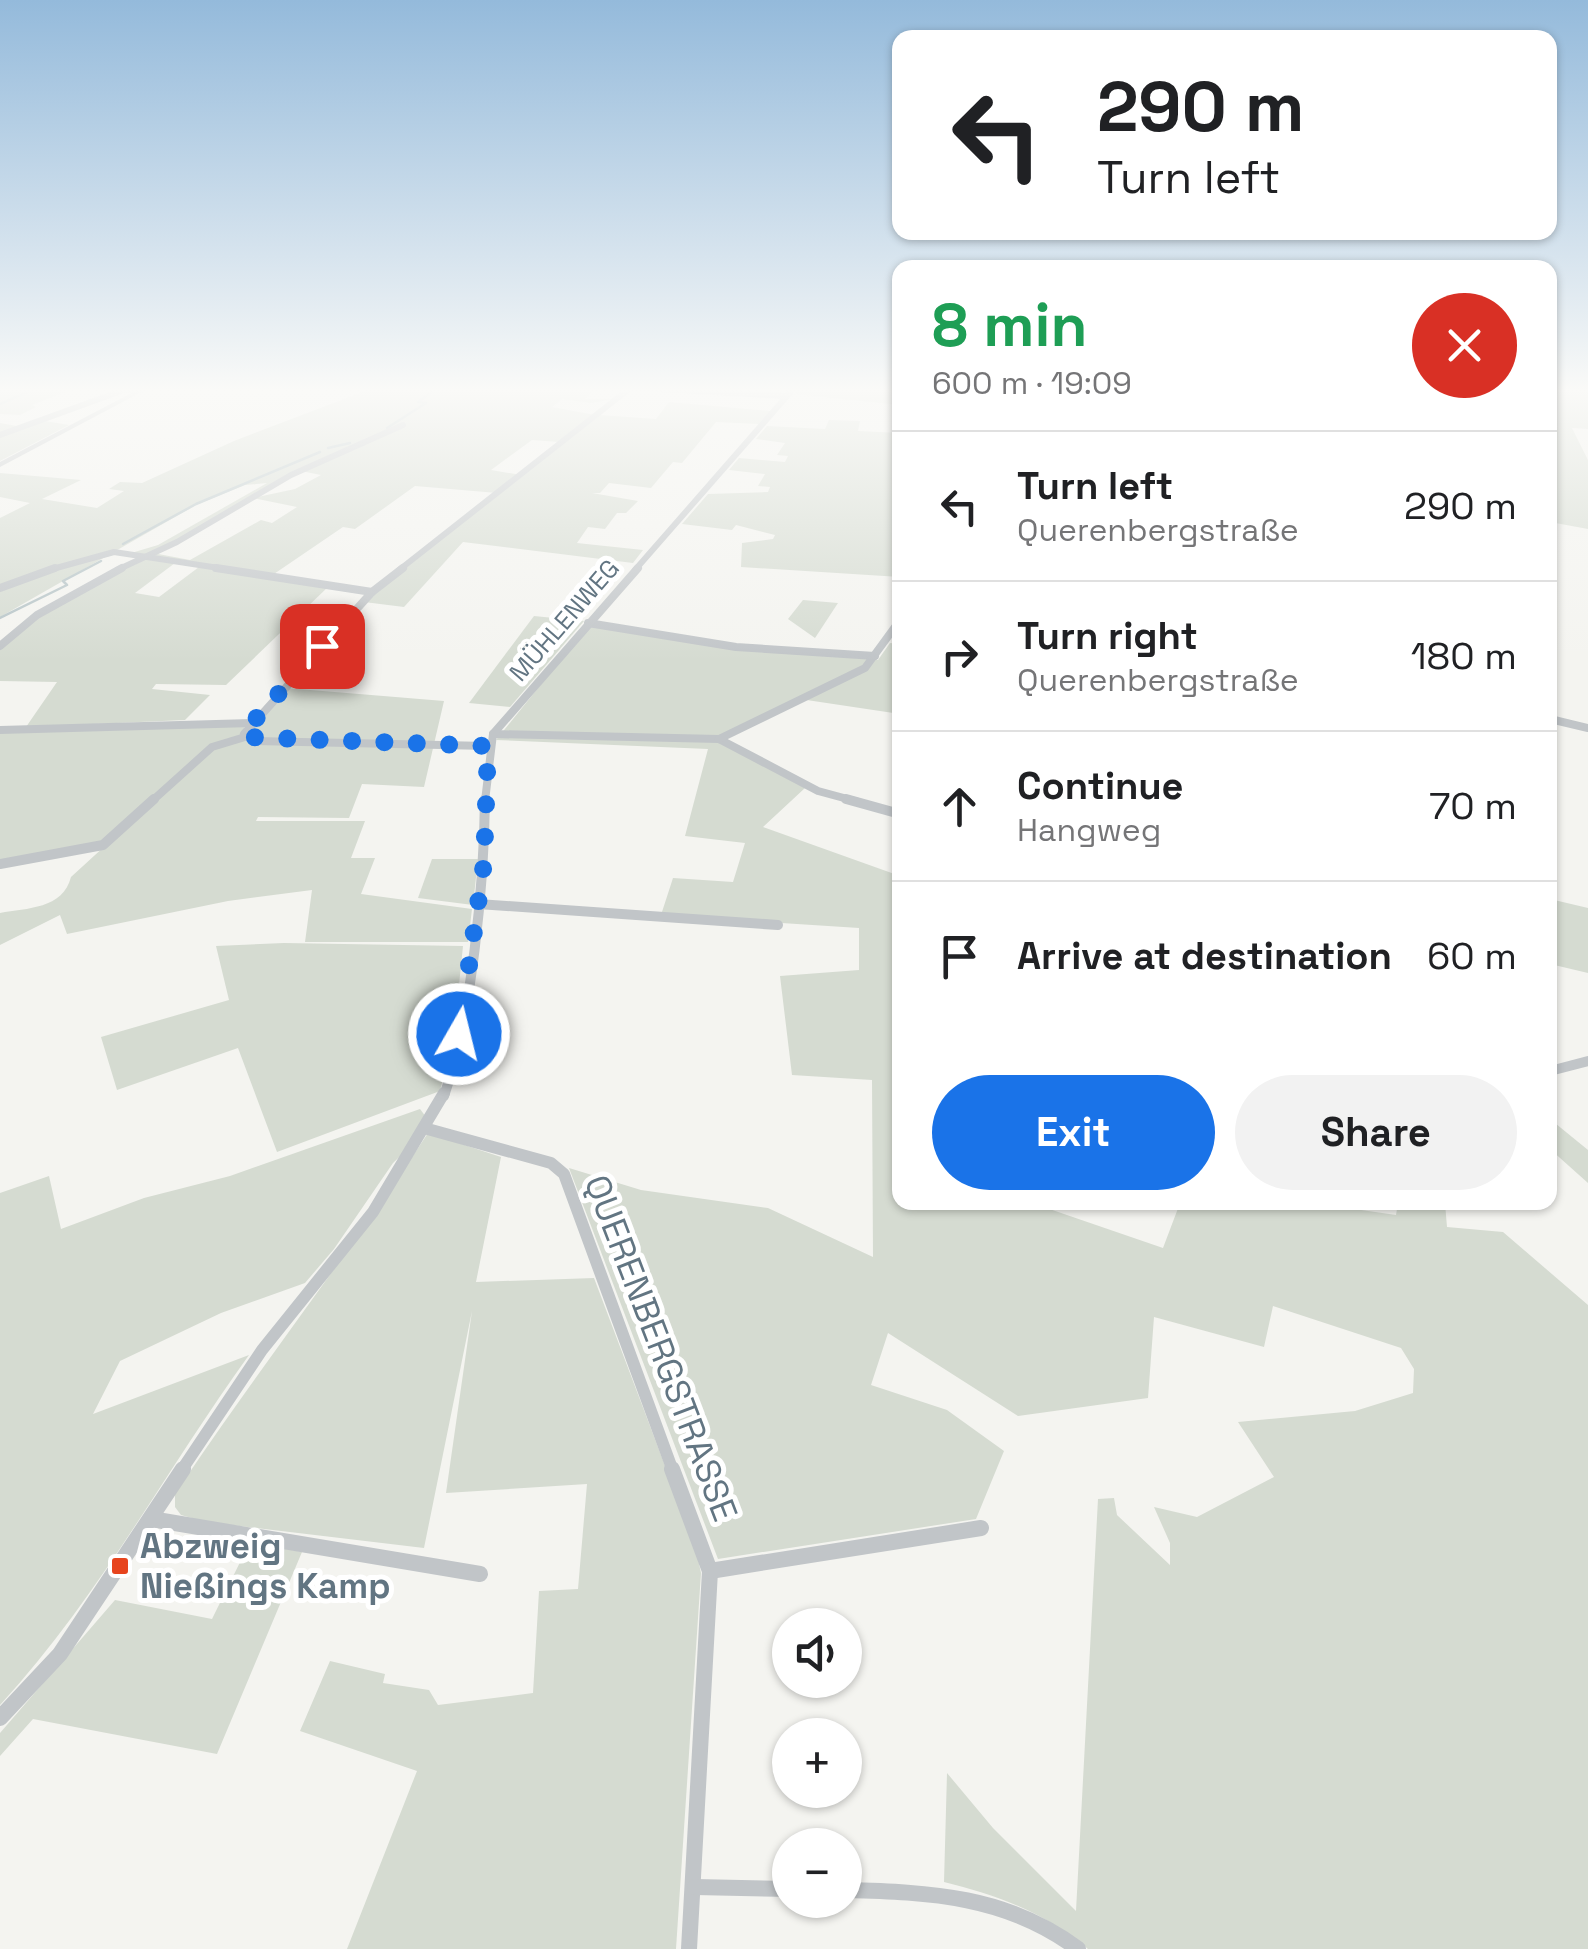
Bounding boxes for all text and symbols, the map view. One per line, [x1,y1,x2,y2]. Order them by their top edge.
text: 290 m [1097,62,1304,151]
icon: left [932,70,1062,200]
text: Turn left [1097,149,1280,206]
text: 8 min [932,287,1087,364]
button: close [1412,293,1517,398]
text: 600 m · 19:09 [932,363,1132,403]
text: Turn left [1017,462,1173,510]
icon: left [932,479,987,534]
text: 290 m [1404,482,1517,530]
text: Querenbergstraße [1017,510,1299,550]
street label: MÜHLENWEG [502,552,626,688]
pin [280,604,365,689]
text: Turn right [1017,612,1198,660]
icon: arrive [295,619,350,674]
icon: right [932,629,987,684]
text: 180 m [1411,632,1517,680]
text: Querenbergstraße [1017,660,1299,700]
text: Continue [1017,762,1183,810]
icon: ahead [932,779,987,834]
text: 70 m [1429,782,1517,830]
text: Hangweg [1017,810,1161,850]
icon: arrive [932,929,987,984]
text: Arrive at destination [1017,932,1392,980]
text: 60 m [1427,932,1517,980]
position arrow [407,982,511,1086]
button: Exit [932,1075,1215,1190]
button: Share [1235,1075,1517,1190]
street label: QUERENBERGSTRASSE [575,1169,747,1527]
place label: Abzweig Nießings Kamp [140,1524,391,1608]
marker: Abzweig Nießings Kamp [109,1555,131,1577]
map controls [772,1608,862,1918]
button: sound [772,1608,862,1698]
button: + [772,1718,862,1808]
button: − [772,1828,862,1918]

